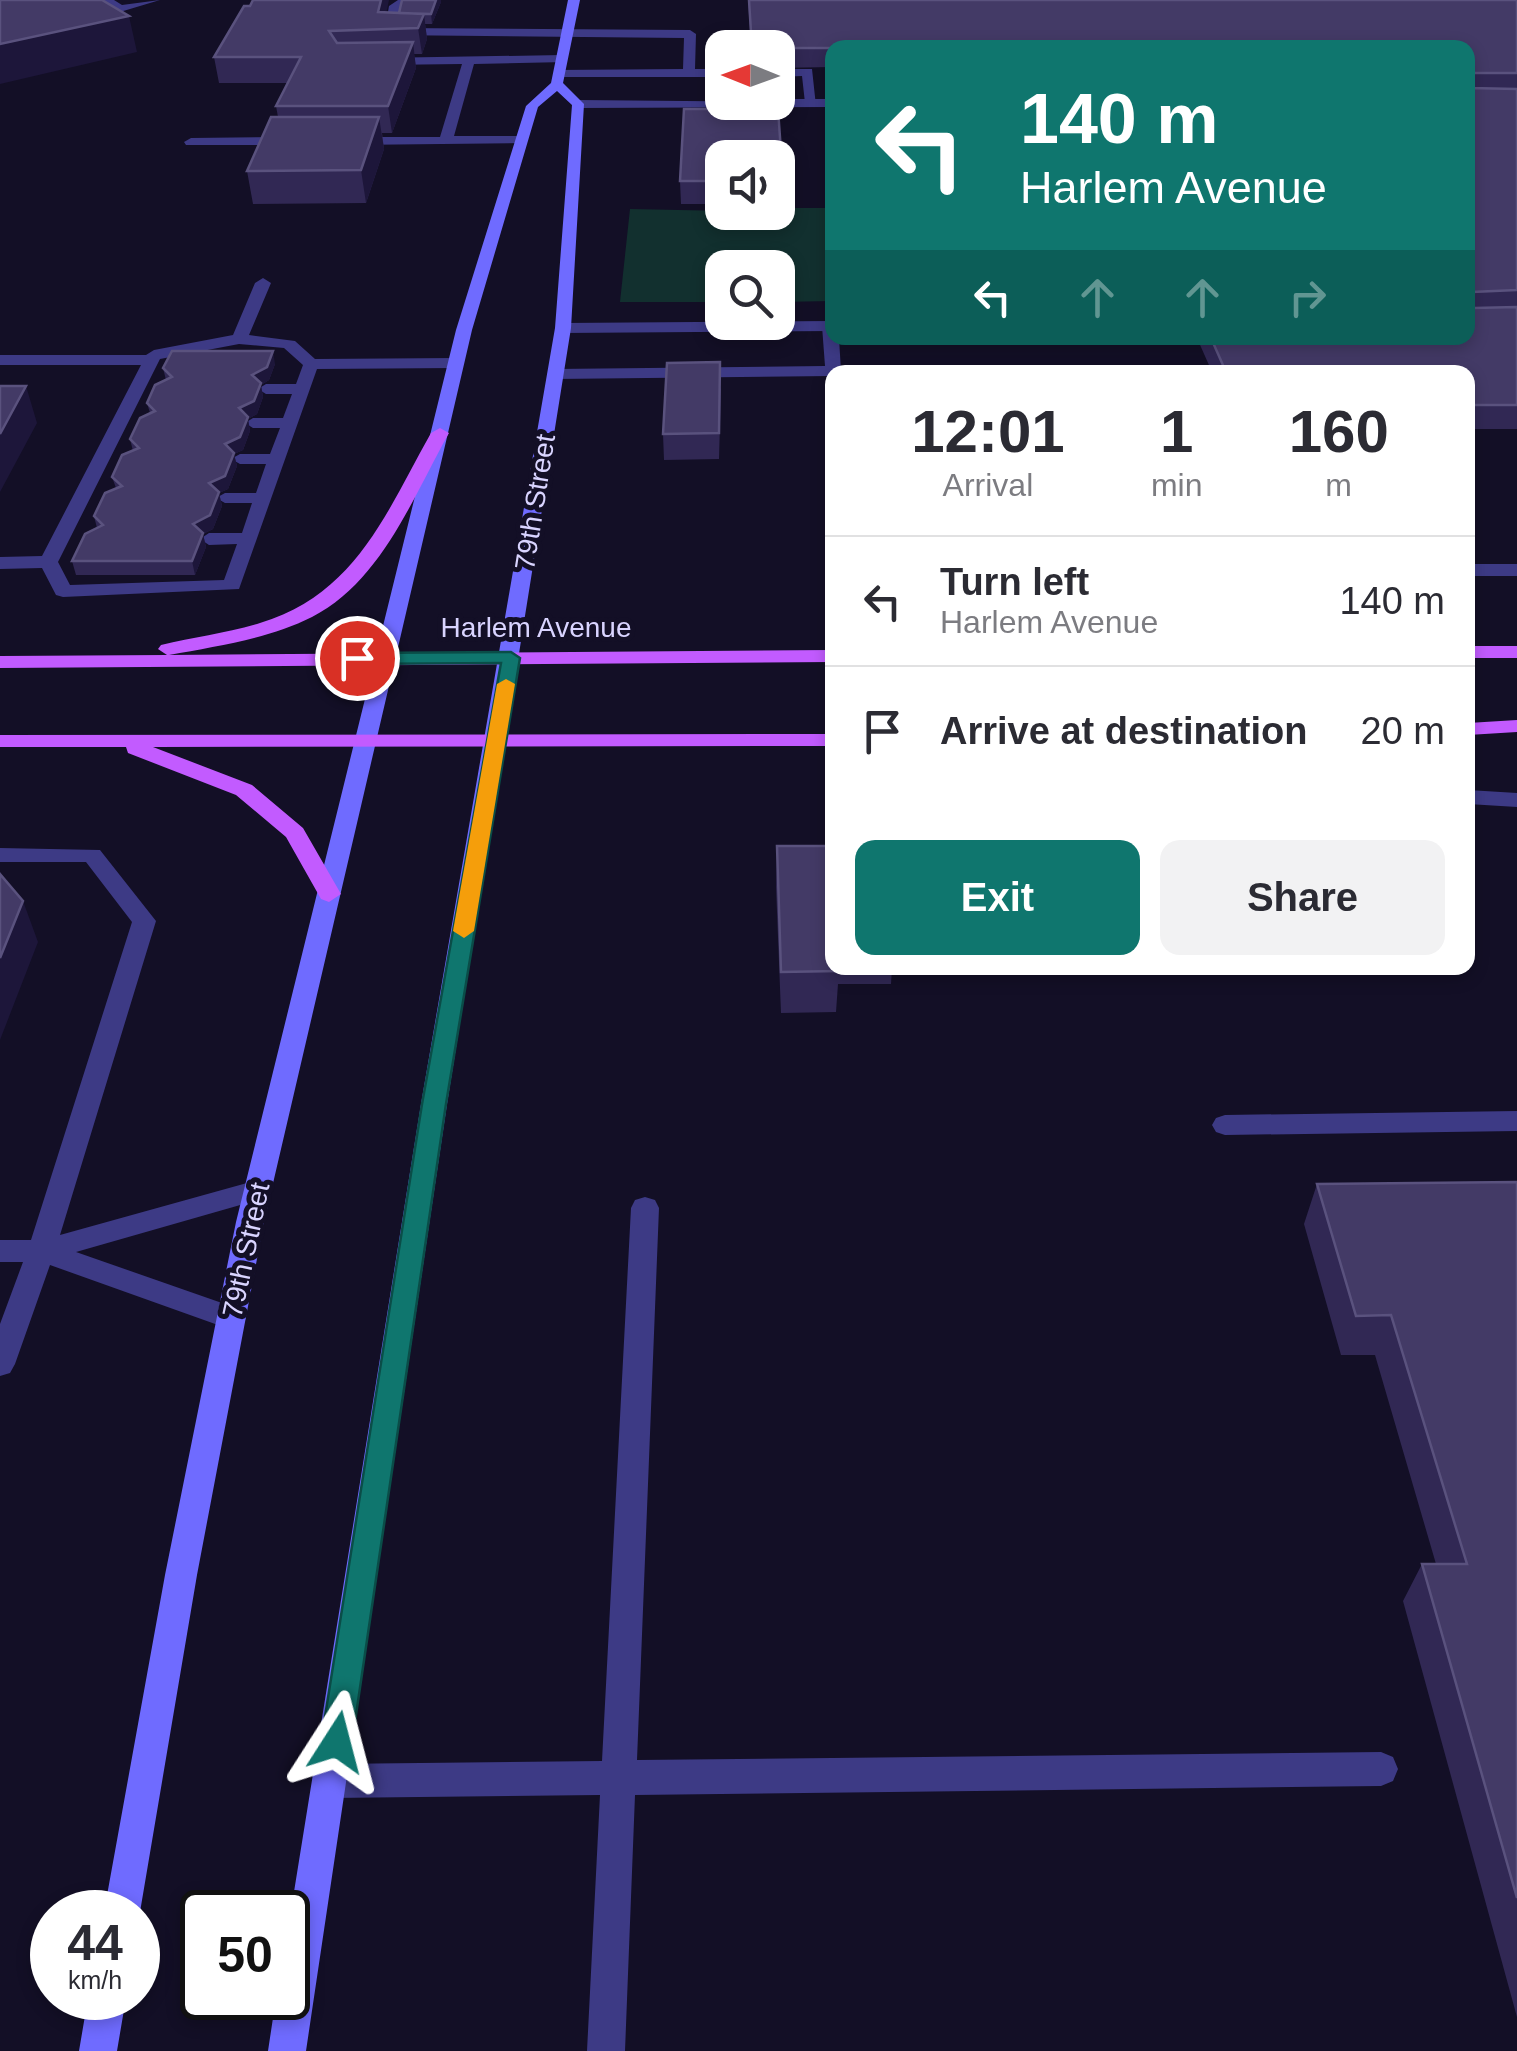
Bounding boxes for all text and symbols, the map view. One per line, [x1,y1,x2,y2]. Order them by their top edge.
north arrow [705,30,795,120]
map controls [705,30,795,340]
icon: left [855,80,985,210]
text: 140 m [1020,80,1218,158]
button: sound [705,140,795,230]
text: Harlem Avenue [1020,162,1327,213]
button: search [705,250,795,340]
icon: left [965,270,1020,325]
icon: ahead [1070,270,1125,325]
icon: ahead [1175,270,1230,325]
icon: right [1280,270,1335,325]
text: 12:01 [911,398,1065,465]
text: 1 [1160,398,1193,465]
text: 160 [1289,398,1389,465]
street label: 79th Street [509,432,561,572]
text: Arrival [943,467,1033,503]
text: min [1151,467,1202,503]
text: m [1325,467,1352,503]
text: Turn left [940,561,1089,603]
icon: left [855,574,910,629]
text: 140 m [1339,580,1445,622]
text: Harlem Avenue [940,604,1158,640]
street label: Harlem Avenue [441,612,631,643]
pin [315,616,400,701]
icon: arrive [330,631,385,686]
icon: arrive [855,704,910,759]
text: Arrive at destination [940,710,1307,752]
text: 20 m [1361,710,1445,752]
button: Exit [855,840,1140,955]
button: Share [1160,840,1445,955]
street label: 79th Street [217,1180,275,1320]
position arrow [285,1690,389,1794]
speed limit sign: 50 [180,1890,310,2020]
text: 44 [67,1915,123,1971]
text: km/h [68,1966,122,1994]

